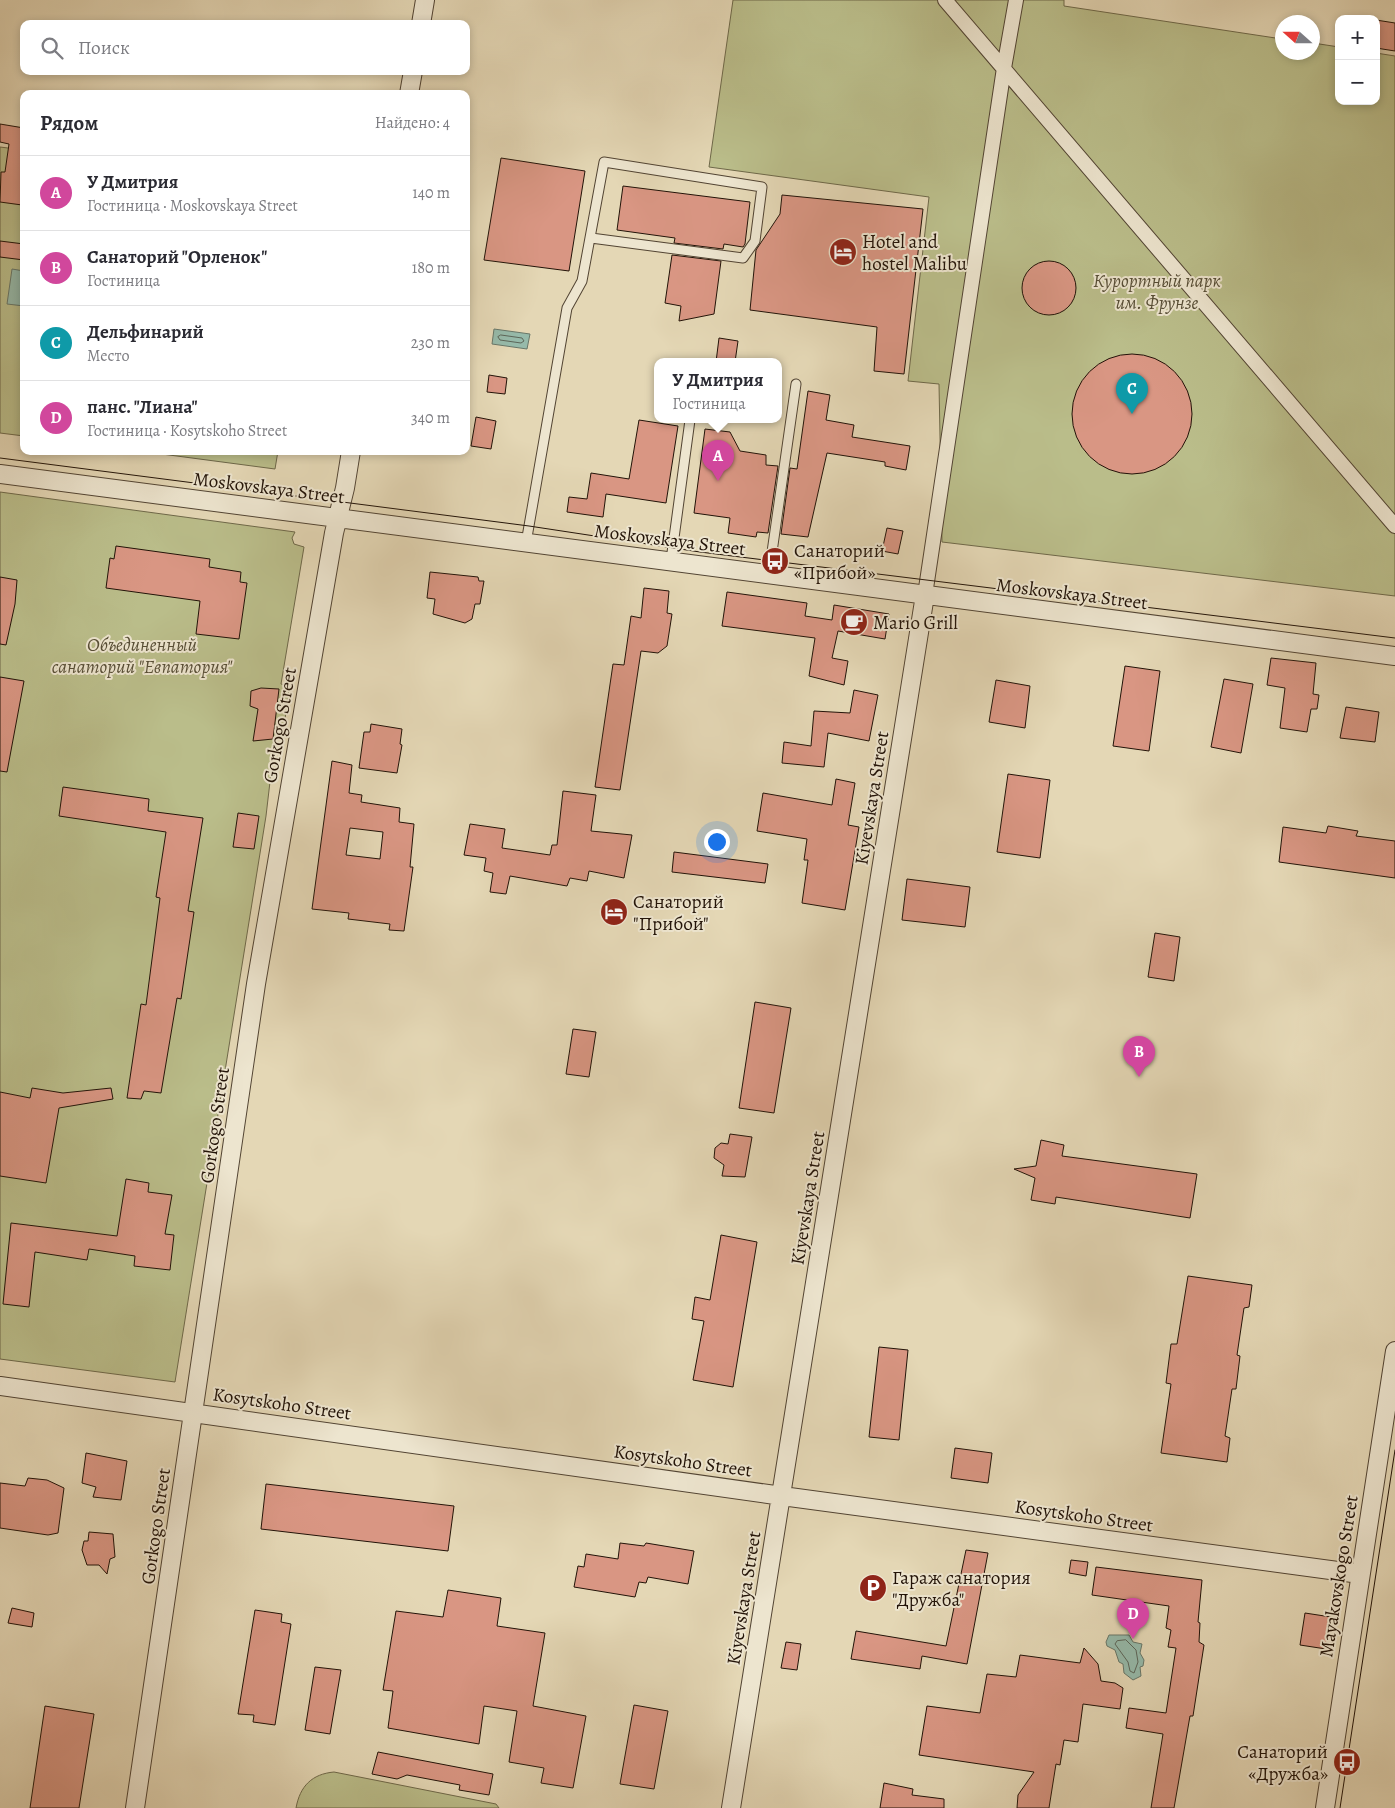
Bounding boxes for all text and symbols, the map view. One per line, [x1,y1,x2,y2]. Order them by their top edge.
north arrow [1275,15,1320,60]
map controls [1335,15,1380,105]
button: + [1335,15,1380,60]
search box [20,20,470,75]
icon: search [38,34,66,62]
text: Поиск [78,35,130,61]
button: − [1335,60,1380,105]
text: Рядом [40,109,98,137]
text: Найдено: 4 [375,112,450,134]
text: У Дмитрия [87,169,178,195]
text: A [51,182,61,204]
text: 140 m [412,182,450,204]
text: Гостиница · Moskovskaya Street [87,195,298,217]
place label: Hotel and hostel Malibu [862,229,968,277]
hotel icon: Hotel and hostel Malibu [828,237,858,267]
text: Санаторий "Орленок" [87,244,267,270]
text: B [51,257,61,279]
text: 180 m [412,257,450,279]
park label: Курортный парк им. Фрунзе [1093,268,1221,316]
text: Гостиница [87,270,160,292]
text: Дельфинарий [87,319,204,345]
text: C [51,332,61,354]
text: 230 m [411,332,450,354]
text: Место [87,345,130,367]
popup [654,358,782,423]
text: У Дмитрия [672,367,764,393]
pin: C [1116,373,1148,414]
text: Гостиница [672,393,746,415]
text: панс. "Лиана" [87,394,197,420]
text: D [50,407,62,429]
text: 340 m [411,407,450,429]
text: Гостиница · Kosytskoho Street [87,420,287,442]
pin: A [702,440,734,481]
street label: Moskovskaya Street [192,466,346,510]
street label: Moskovskaya Street [593,518,747,562]
place label: Санаторий «Прибой» [794,538,885,586]
bus stop icon: Санаторий «Прибой» [760,546,790,576]
street label: Moskovskaya Street [995,572,1149,616]
cafe icon: Mario Grill [839,607,869,637]
place label: Mario Grill [873,610,958,636]
park label: Объединенный санаторий "Евпатория" [52,632,233,680]
street label: Gorkogo Street [257,665,303,785]
street label: Kiyevskaya Street [849,729,895,867]
your location [704,829,730,855]
place label: Санаторий "Прибой" [633,889,724,937]
hotel icon: Санаторий "Прибой" [599,897,629,927]
pin: B [1123,1036,1155,1077]
street label: Gorkogo Street [194,1065,236,1185]
street label: Kiyevskaya Street [785,1129,831,1267]
street label: Kosytskoho Street [211,1381,353,1427]
street label: Kosytskoho Street [612,1438,754,1484]
street label: Gorkogo Street [135,1466,177,1586]
street label: Kosytskoho Street [1013,1493,1155,1539]
street label: Mayakovskogo Street [1313,1493,1365,1659]
street label: Kiyevskaya Street [721,1529,767,1667]
place label: Гараж санатория "Дружба" [892,1565,1031,1613]
parking icon: Гараж санатория "Дружба" [858,1573,888,1603]
pin: D [1117,1598,1149,1639]
place label: Санаторий «Дружба» [1237,1739,1328,1787]
bus stop icon: Санаторий «Дружба» [1332,1747,1362,1777]

